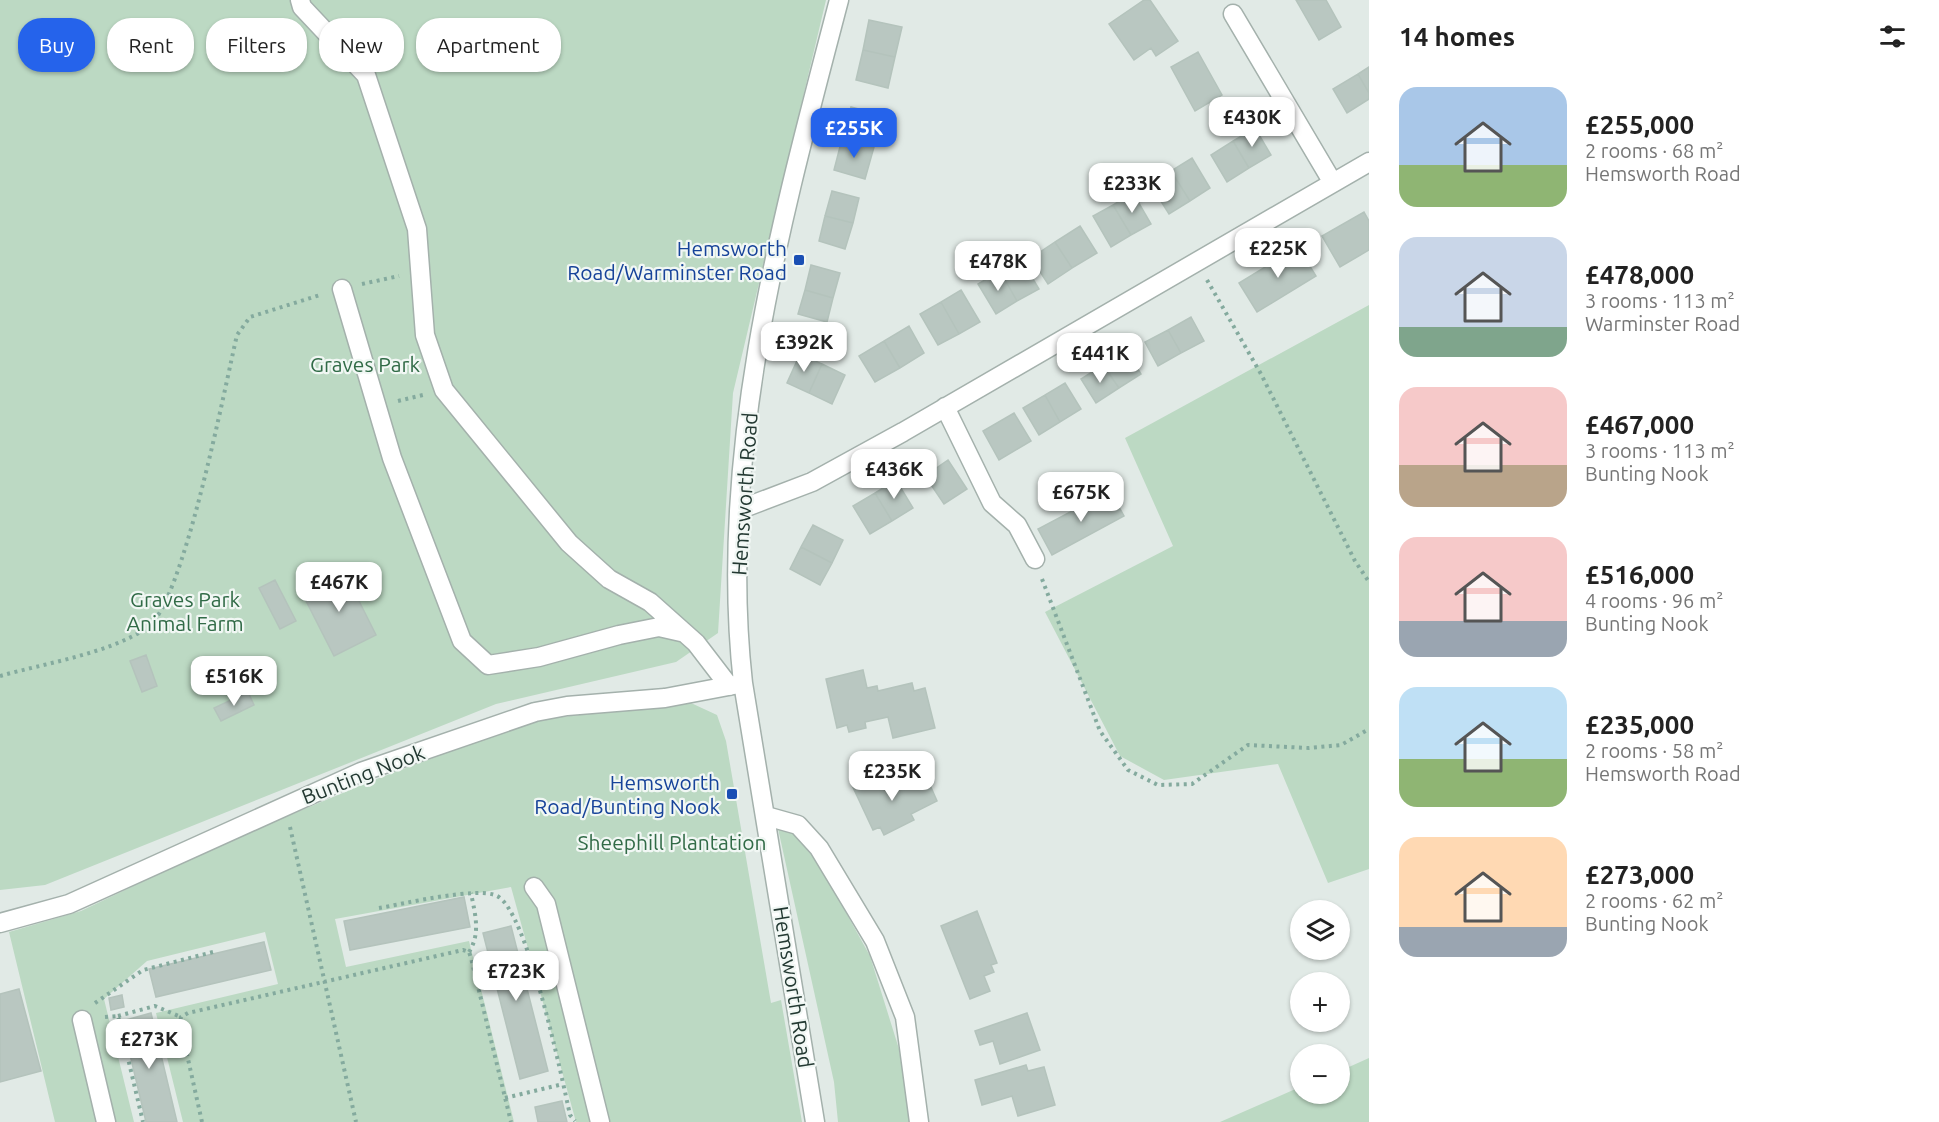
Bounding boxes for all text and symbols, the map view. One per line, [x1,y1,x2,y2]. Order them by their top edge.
chip: Buy [18,18,95,72]
chip: Rent [107,18,194,72]
chip: Filters [206,18,307,72]
chip: New [319,18,404,72]
chip: Apartment [416,18,561,72]
icon: filters [1876,20,1909,53]
text: 14 homes [1399,22,1515,51]
pin: £430K [1210,97,1294,148]
text: £430K [1223,105,1281,128]
pin: £255K [812,108,896,159]
text: £255,000 [1585,110,1694,139]
icon: home [1447,111,1519,183]
text: £255K [825,116,883,139]
text: 2 rooms · 68 m² [1585,139,1723,162]
text: Hemsworth Road [1585,162,1741,185]
pin: £233K [1090,163,1174,214]
text: £233K [1103,171,1161,194]
pin: £225K [1236,228,1320,279]
place label: Hemsworth Road/Warminster Road [567,236,787,284]
text: £225K [1249,236,1307,259]
pin: £478K [956,241,1040,292]
text: £478K [969,249,1027,272]
marker: Hemsworth Road/Warminster Road [792,253,806,267]
text: £478,000 [1585,260,1694,289]
icon: home [1447,261,1519,333]
text: 3 rooms · 113 m² [1585,289,1735,312]
text: Warminster Road [1585,312,1740,335]
pin: £392K [762,322,846,373]
text: £392K [775,330,833,353]
pin: £441K [1058,333,1142,384]
text: £441K [1071,341,1129,364]
park label: Graves Park [310,352,420,376]
text: £467,000 [1585,410,1694,439]
icon: home [1447,411,1519,483]
street label: Hemsworth Road [726,412,762,576]
text: 3 rooms · 113 m² [1585,439,1735,462]
pin: £436K [852,449,936,500]
text: £436K [865,457,923,480]
text: Bunting Nook [1585,462,1709,485]
pin: £675K [1039,472,1123,523]
text: £675K [1052,480,1110,503]
text: £516,000 [1585,560,1694,589]
icon: home [1447,561,1519,633]
pin: £467K [297,562,381,613]
text: £467K [310,570,368,593]
park label: Graves Park Animal Farm [126,587,244,635]
text: 4 rooms · 96 m² [1585,589,1723,612]
text: Bunting Nook [1585,612,1709,635]
pin: £516K [192,656,276,707]
text: £516K [205,664,263,687]
text: £235,000 [1585,710,1694,739]
icon: home [1447,711,1519,783]
street label: Bunting Nook [298,739,428,808]
text: 2 rooms · 58 m² [1585,739,1723,762]
pin: £235K [850,751,934,802]
text: £235K [863,759,921,782]
text: Hemsworth Road [1585,762,1741,785]
place label: Hemsworth Road/Bunting Nook [534,770,720,818]
marker: Hemsworth Road/Bunting Nook [725,787,739,801]
park label: Sheephill Plantation [578,830,766,854]
text: £273,000 [1585,860,1694,889]
icon: home [1447,861,1519,933]
text: 2 rooms · 62 m² [1585,889,1723,912]
map controls [1290,900,1350,1104]
button: layers [1290,900,1350,960]
street label: Hemsworth Road [769,904,819,1070]
text: Bunting Nook [1585,912,1709,935]
pin: £723K [474,951,558,1002]
text: £723K [487,959,545,982]
button: + [1290,972,1350,1032]
pin: £273K [107,1019,191,1070]
text: £273K [120,1027,178,1050]
button: − [1290,1044,1350,1104]

